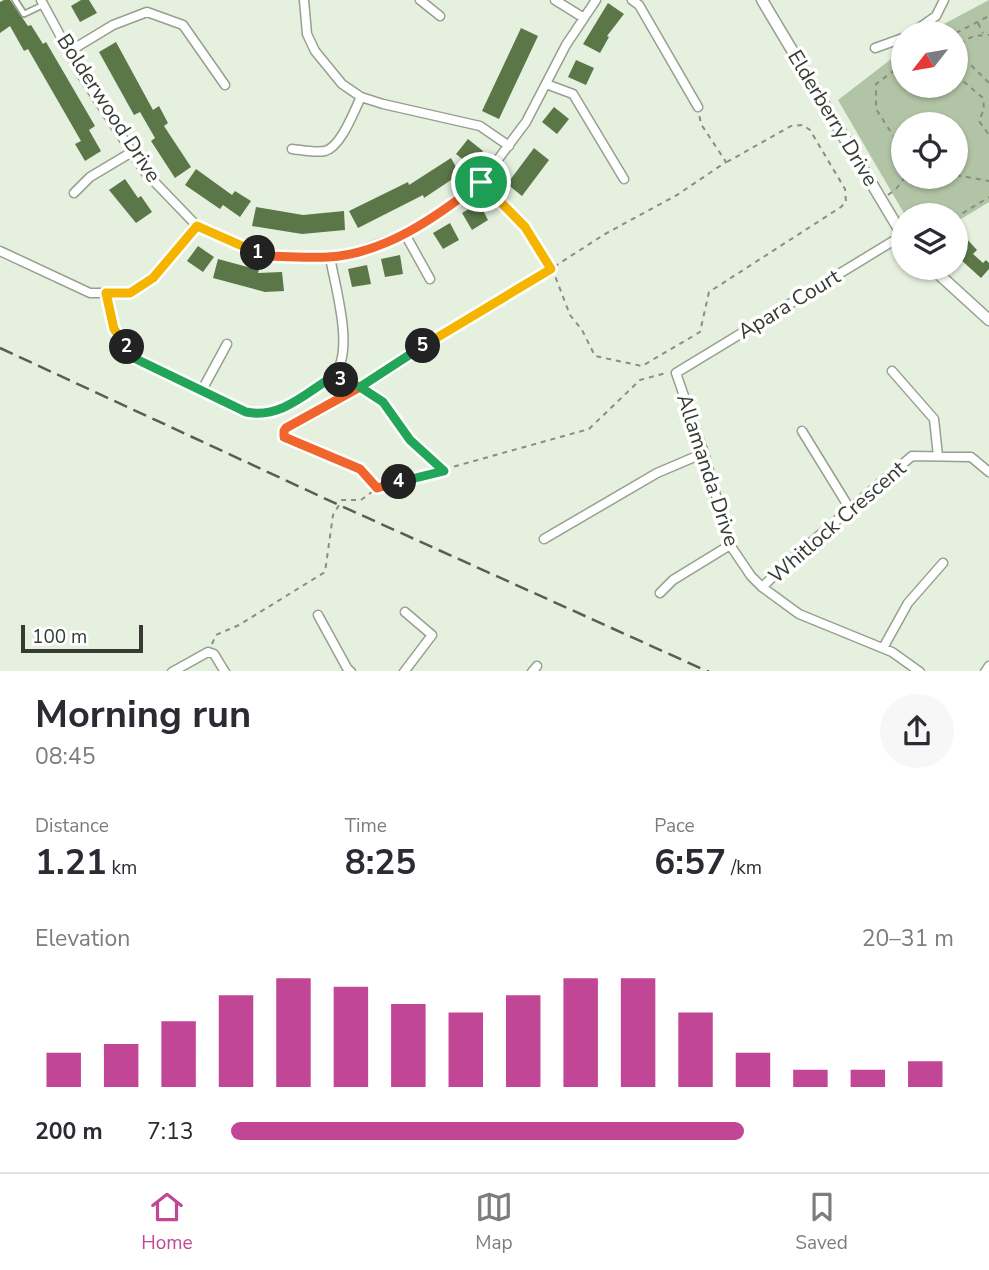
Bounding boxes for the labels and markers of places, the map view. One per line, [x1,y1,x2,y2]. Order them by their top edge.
pin [451,152,511,212]
pin: 1 [240,236,276,270]
pin: 5 [406,328,440,364]
pin: 2 [110,330,144,364]
pin: 3 [324,362,358,398]
pin: 4 [382,464,416,500]

